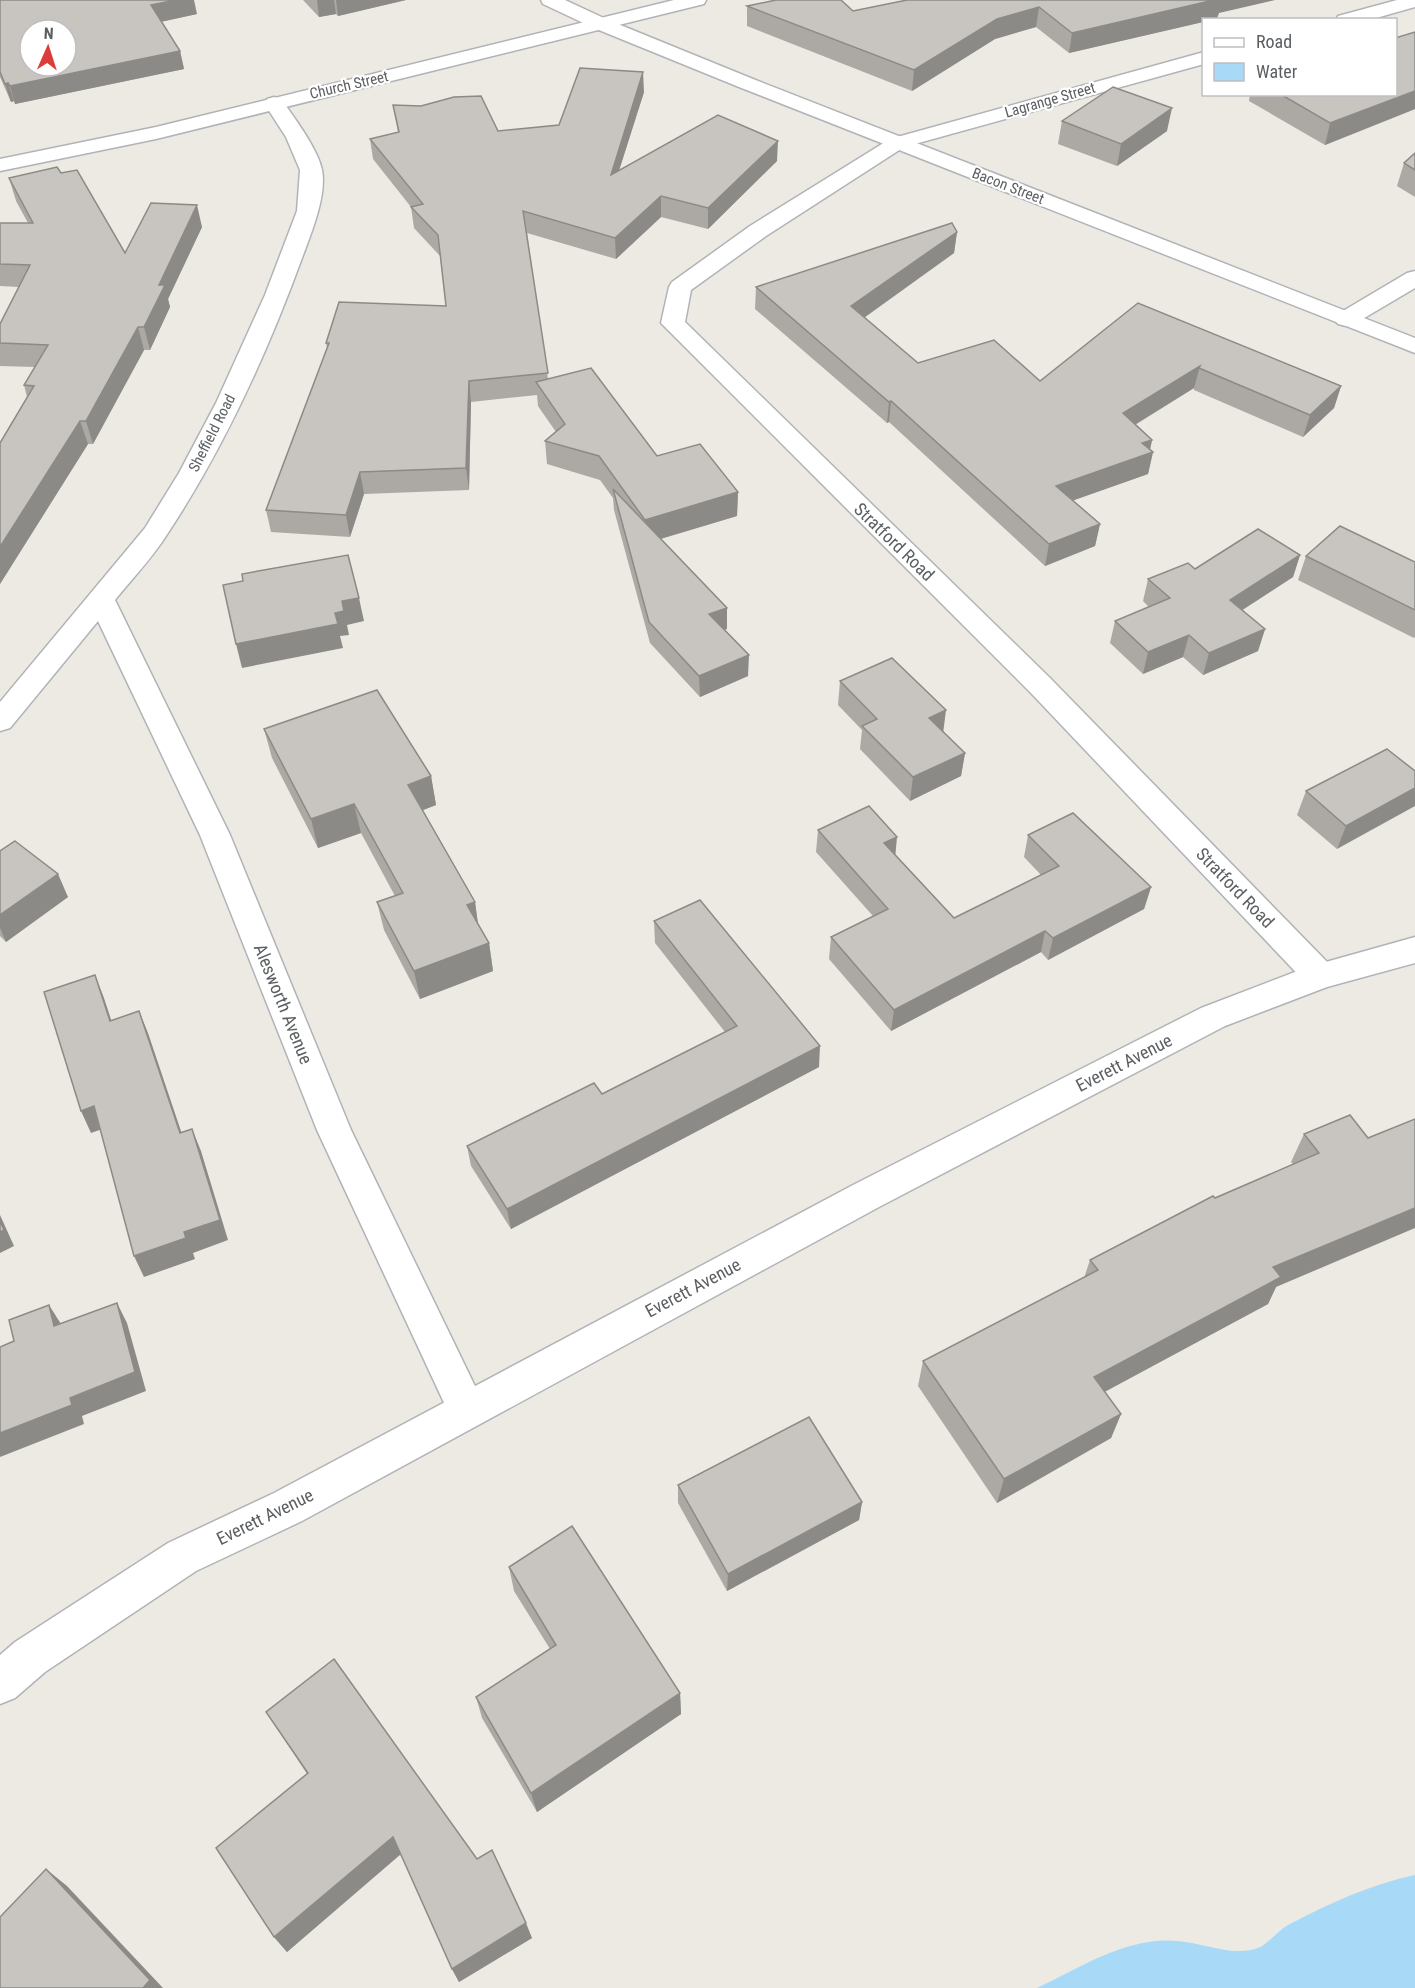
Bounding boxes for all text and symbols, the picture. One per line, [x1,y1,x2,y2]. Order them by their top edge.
north arrow [18,18,78,78]
legend [1202,18,1397,96]
text: N [43,24,54,43]
text: Road [1256,31,1292,52]
text: Water [1256,61,1298,82]
street label: Church Street [308,67,390,103]
street label: Lagrange Street [1003,78,1097,122]
street label: Bacon Street [969,164,1047,208]
street label: Sheffield Road [185,391,239,475]
street label: Stratford Road [850,498,939,585]
street label: Stratford Road [1192,843,1279,932]
street label: Alesworth Avenue [250,941,317,1067]
street label: Everett Avenue [1072,1029,1175,1096]
street label: Everett Avenue [641,1254,744,1322]
street label: Everett Avenue [213,1484,317,1549]

